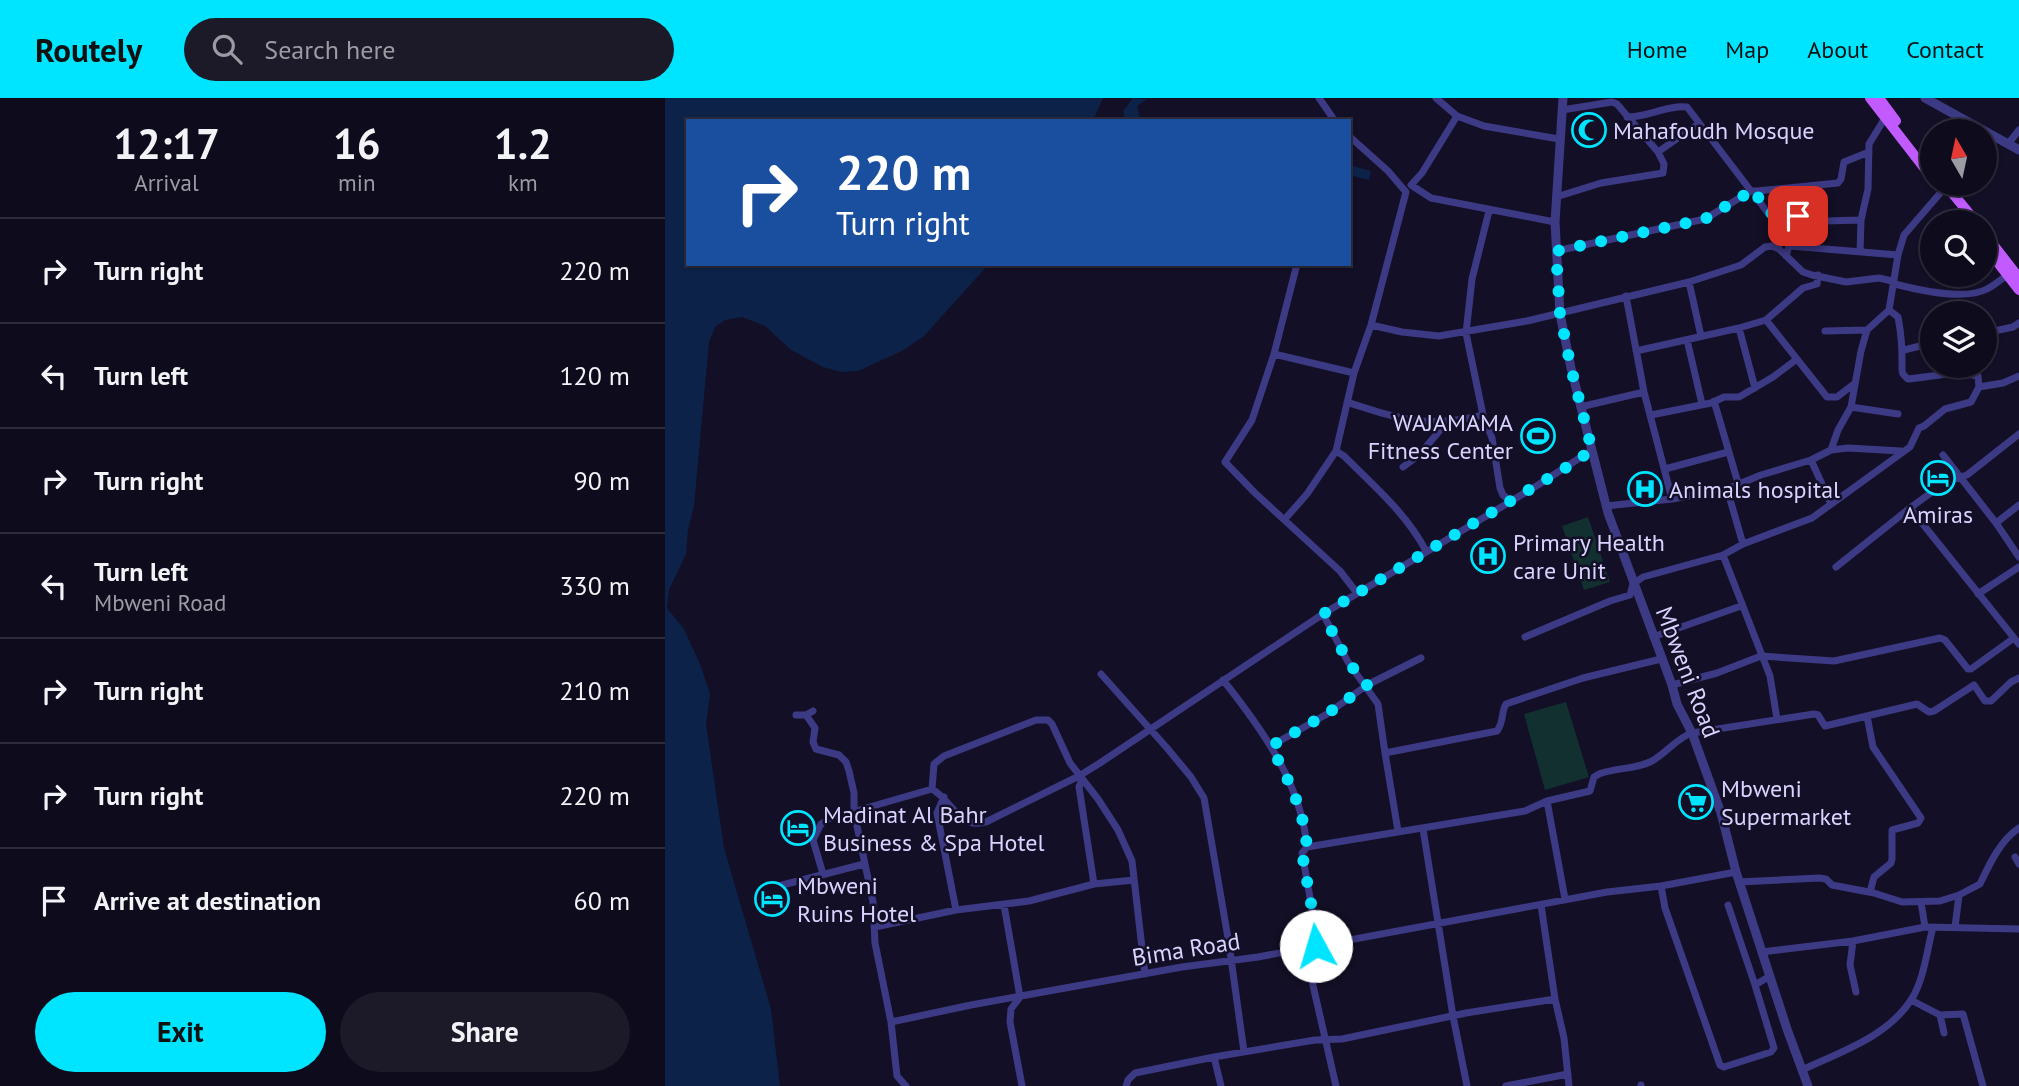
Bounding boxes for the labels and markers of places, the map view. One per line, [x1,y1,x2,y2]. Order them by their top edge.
mosque icon: Mahafoudh Mosque [1570,111,1608,149]
place label: Mahafoudh Mosque [1613,115,1815,146]
pin [1768,186,1828,246]
place label: WAJAMAMA Fitness Center [1368,407,1513,466]
sports icon: WAJAMAMA Fitness Center [1519,417,1557,455]
hotel icon: Amiras [1919,459,1957,497]
hospital icon: Animals hospital [1626,470,1664,508]
place label: Animals hospital [1669,474,1840,505]
place label: Amiras [1903,499,1973,530]
place label: Primary Health care Unit [1513,527,1665,586]
hospital icon: Primary Health care Unit [1469,537,1507,575]
place label: Mbweni Supermarket [1721,773,1851,832]
supermarket icon: Mbweni Supermarket [1677,783,1715,821]
place label: Madinat Al Bahr Business & Spa Hotel [823,799,1044,858]
hotel icon: Madinat Al Bahr Business & Spa Hotel [779,809,817,847]
place label: Mbweni Ruins Hotel [797,870,916,929]
hotel icon: Mbweni Ruins Hotel [753,880,791,918]

